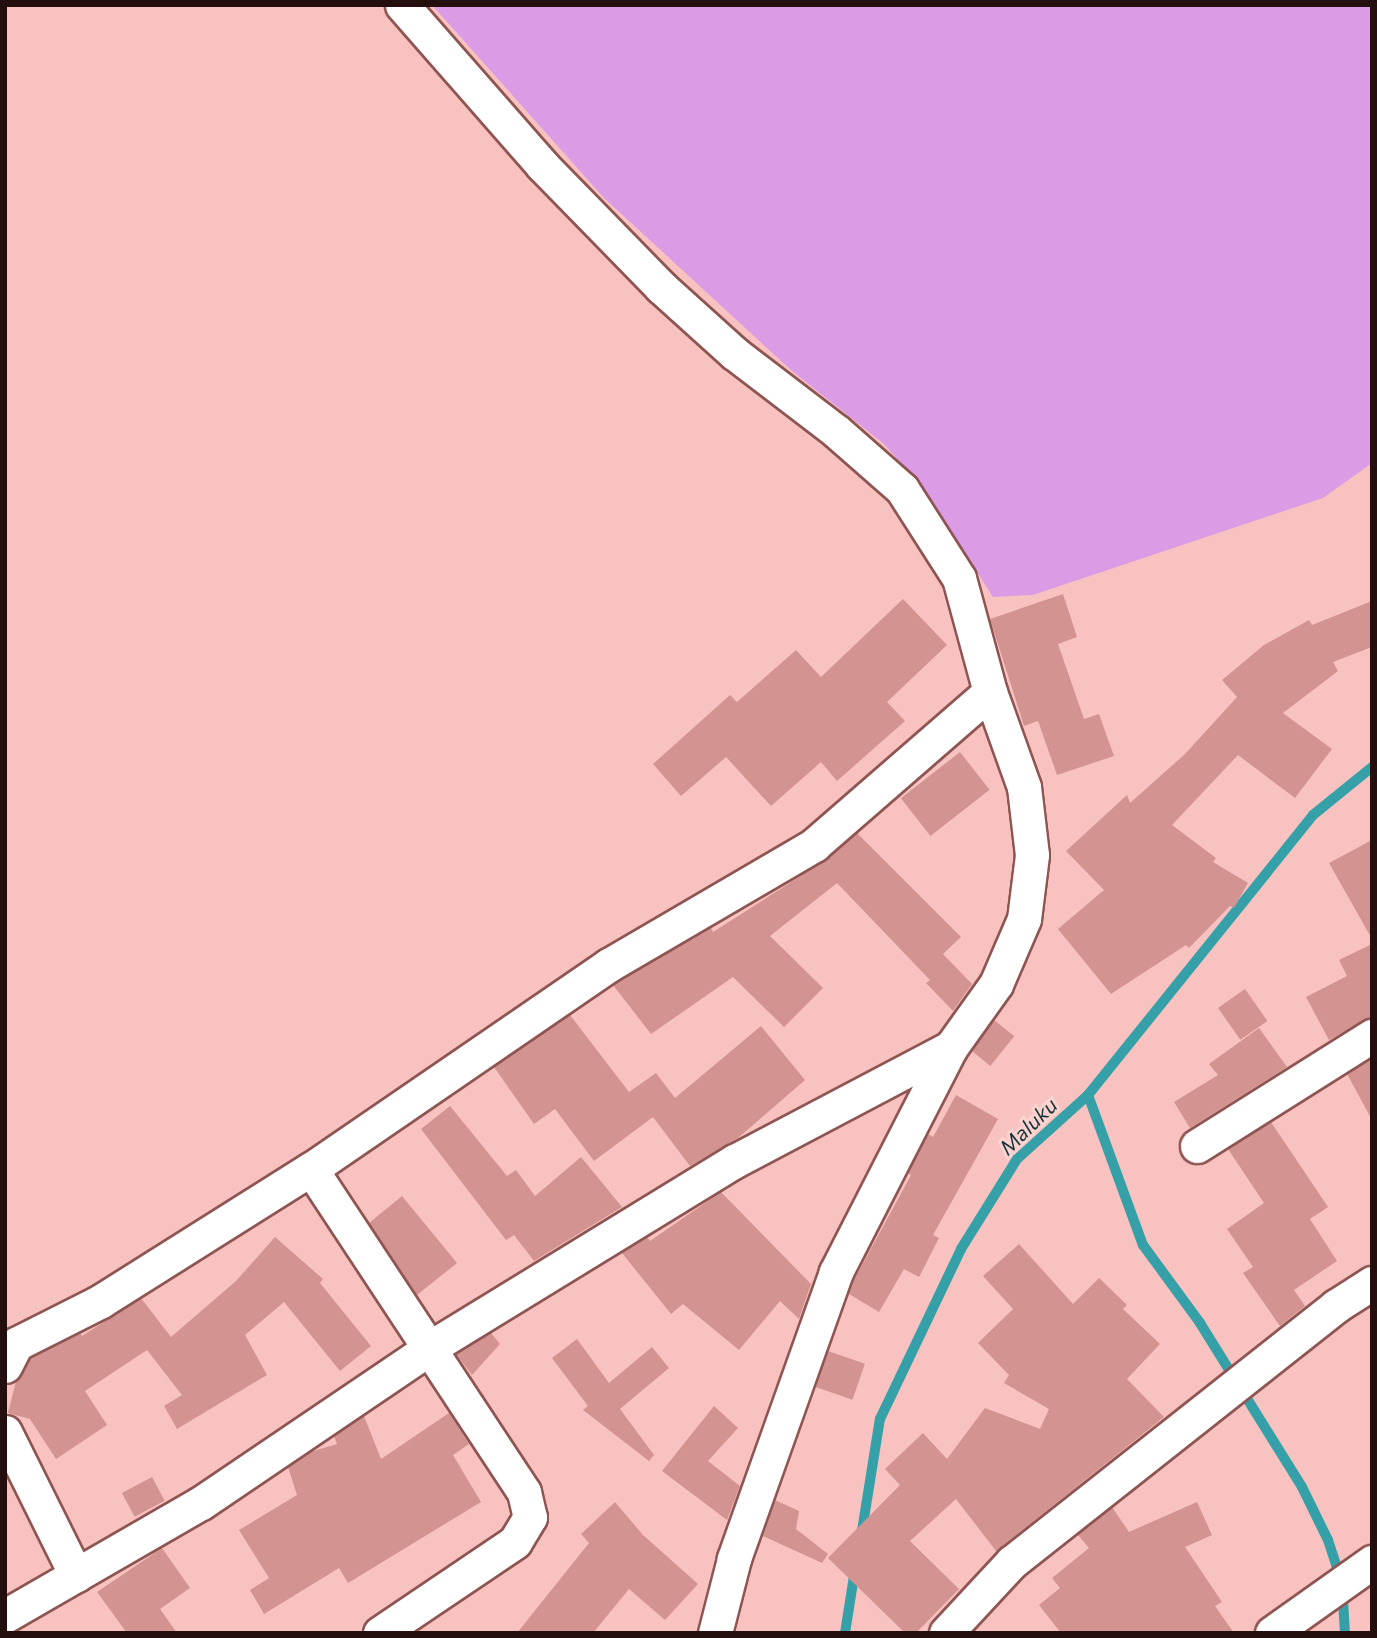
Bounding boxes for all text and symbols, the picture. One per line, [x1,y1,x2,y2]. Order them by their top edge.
water label: Maluku [994,1092,1062,1160]

